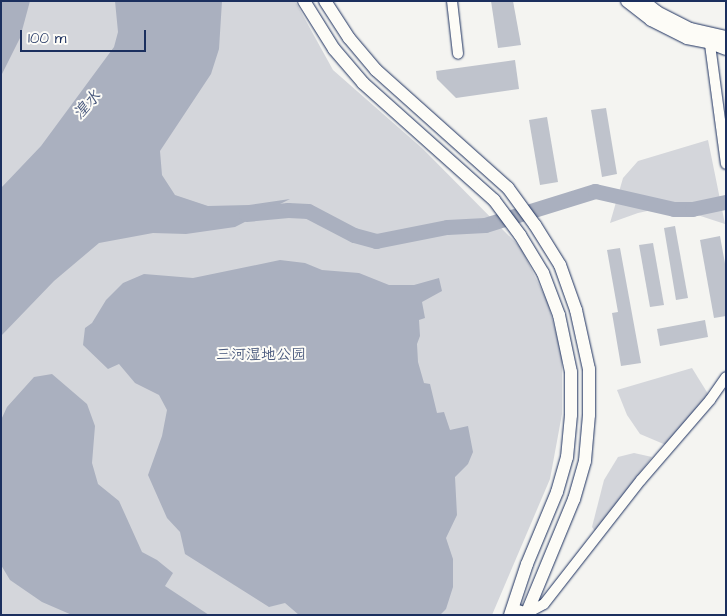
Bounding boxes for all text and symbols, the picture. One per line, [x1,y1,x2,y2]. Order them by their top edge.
scale bar [22,20,149,52]
text: 100 m [28,28,67,49]
water label: 湟水 [69,87,105,123]
park label: 三河湿地公园 [216,346,306,364]

